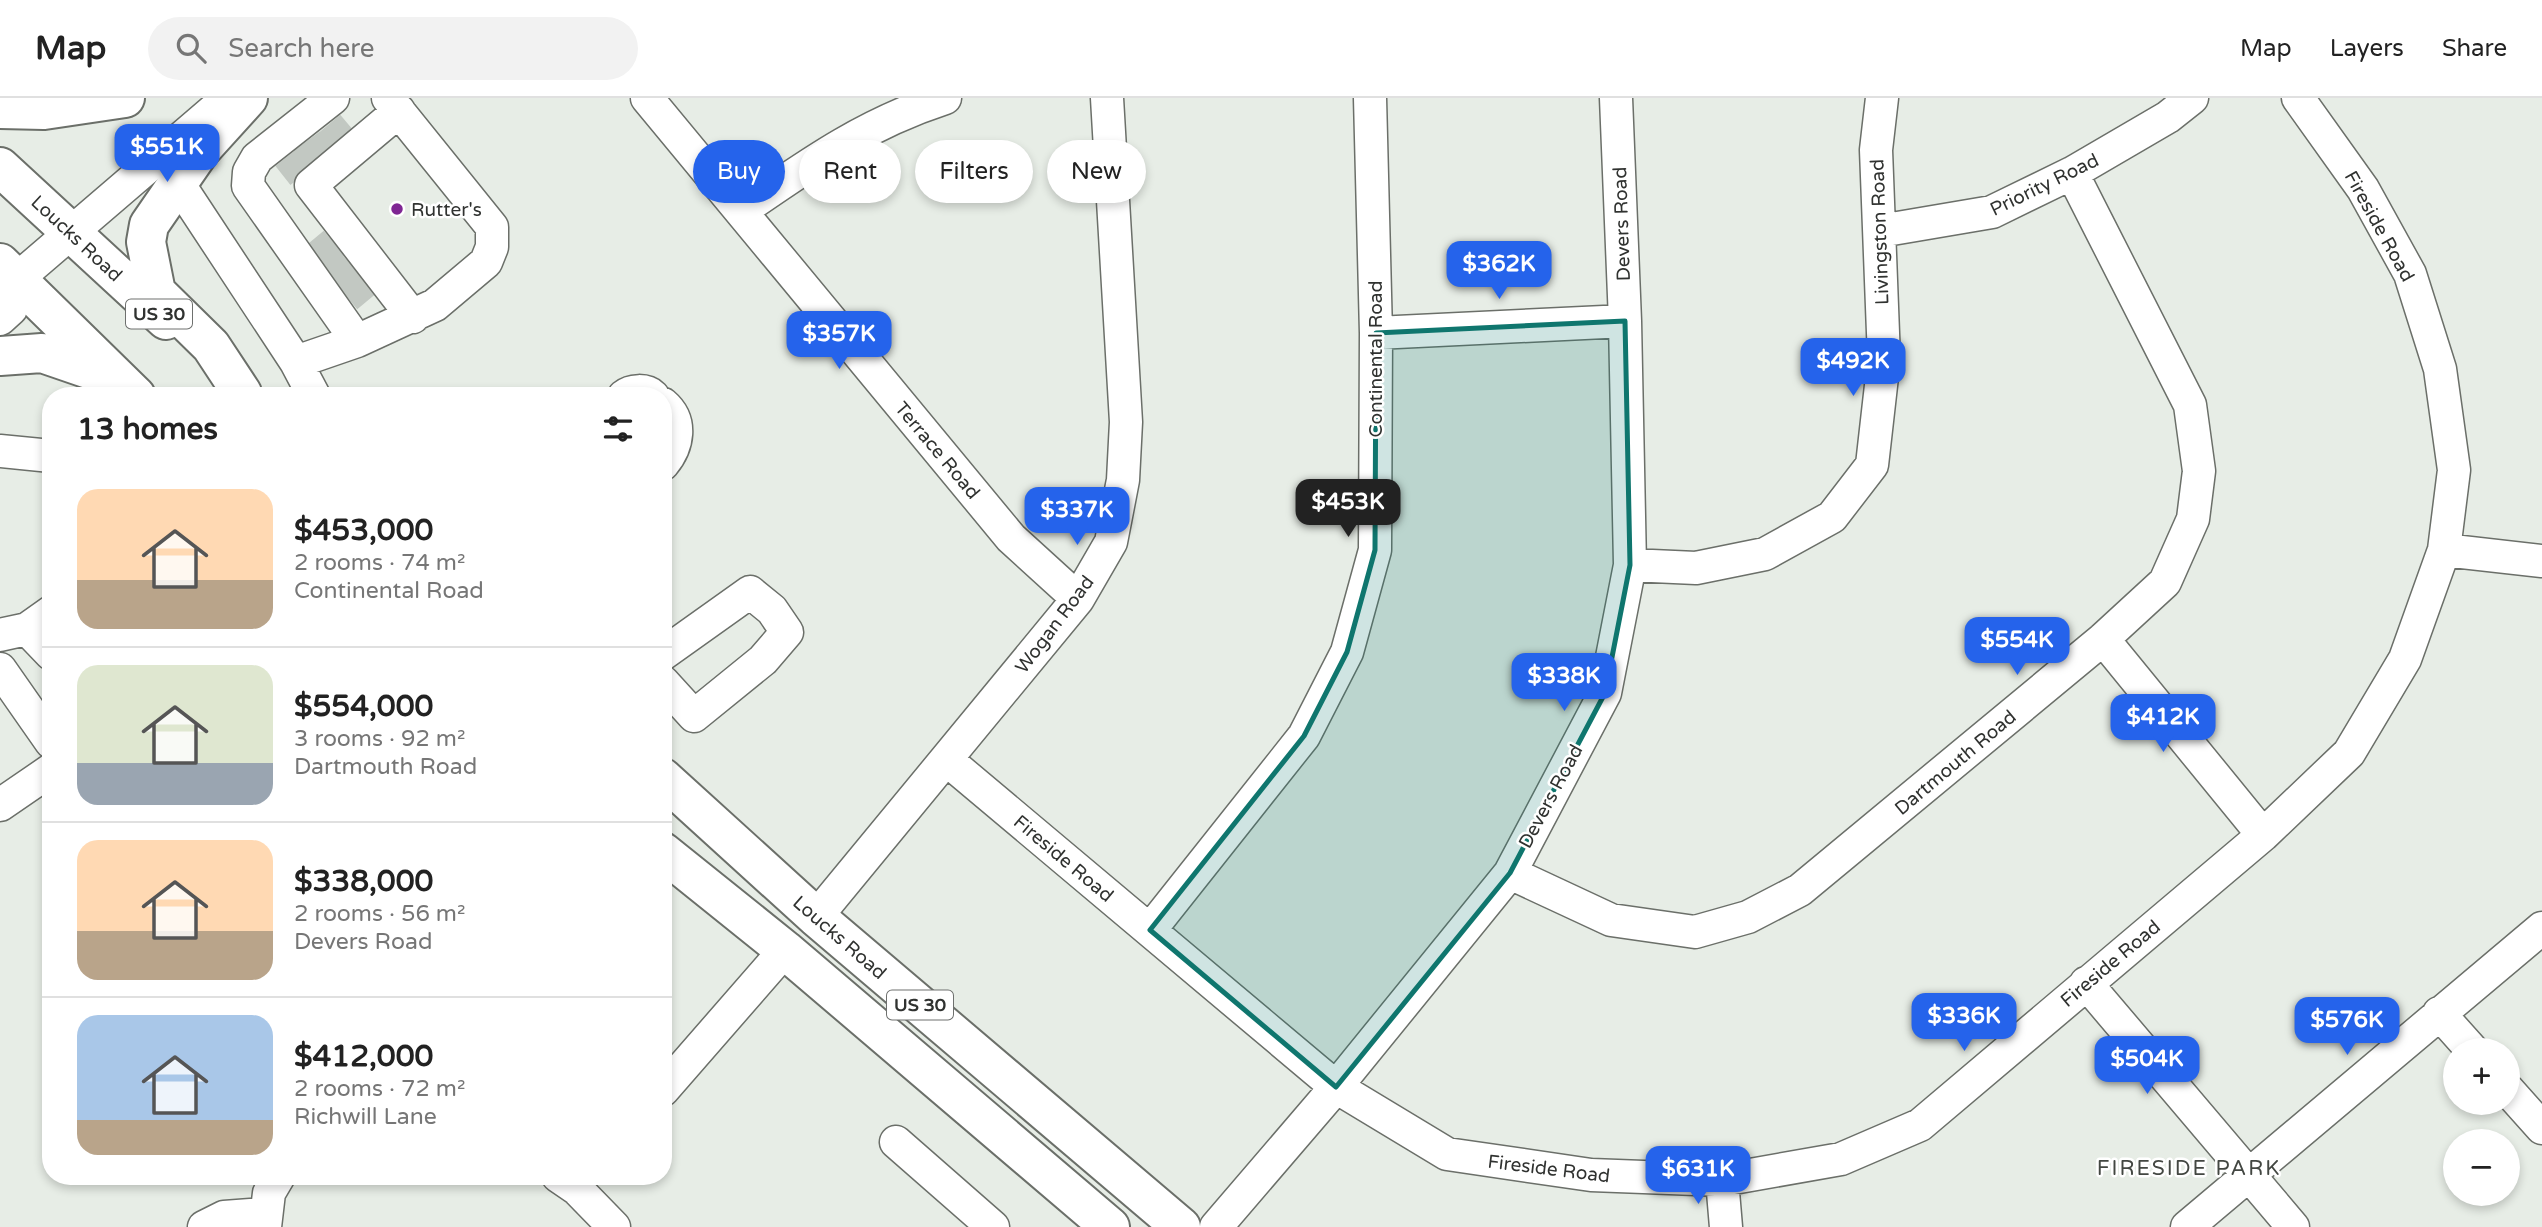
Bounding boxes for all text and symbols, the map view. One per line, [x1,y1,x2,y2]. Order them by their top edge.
search box [148,17,638,80]
text: Map [35,29,106,68]
icon: search [172,29,210,67]
text: Search here [228,33,374,64]
text: Map [2240,34,2292,63]
text: Layers [2330,34,2404,63]
text: Share [2442,34,2507,63]
pin: $551K [118,125,216,184]
text: $551K [131,133,203,161]
chip: Buy [693,140,785,203]
chip: Rent [799,140,901,203]
chip: Filters [915,140,1033,203]
chip: New [1047,140,1146,203]
street label: Priority Road [1986,149,2102,221]
street label: Livingston Road [1866,159,1894,305]
street label: Devers Road [1609,166,1635,281]
street label: Fireside Road [2340,167,2419,286]
street label: Loucks Road [26,191,126,286]
place label: Rutter's [411,199,482,221]
marker: Rutter's [389,201,405,217]
pin: $362K [1450,242,1548,301]
text: $362K [1463,250,1535,278]
street label: Continental Road [1365,281,1387,437]
road number: US 30 [126,300,192,328]
pin: $357K [790,312,888,371]
text: $357K [803,320,875,348]
pin: $492K [1804,338,1902,398]
text: $492K [1817,347,1889,375]
street label: Terrace Road [890,398,984,504]
icon: filters [599,410,637,448]
text: 13 homes [77,411,218,448]
pin: $453K [1299,480,1397,539]
pin: $337K [1028,488,1126,547]
text: $453K [1312,488,1384,516]
text: $337K [1041,496,1113,524]
text: $453,000 [294,512,433,549]
icon: home [133,517,217,601]
text: 2 rooms · 74 m² [294,549,465,577]
street label: Wogan Road [1011,571,1099,678]
text: Continental Road [294,577,484,605]
pin: $554K [1968,618,2066,677]
text: $554K [1981,626,2053,654]
pin: $338K [1515,654,1613,713]
text: $338K [1528,662,1600,690]
text: $554,000 [294,688,433,725]
icon: home [133,693,217,777]
pin: $412K [2114,694,2212,754]
text: $412K [2127,703,2199,731]
street label: Dartmouth Road [1891,706,2021,820]
text: 3 rooms · 92 m² [294,725,465,753]
street label: Devers Road [1514,741,1587,852]
text: Dartmouth Road [294,753,477,781]
street label: Fireside Road [1009,811,1118,907]
text: $338,000 [294,863,433,900]
icon: home [133,868,217,952]
street label: Loucks Road [788,891,890,984]
text: 2 rooms · 56 m² [294,900,465,928]
street label: Fireside Road [2056,916,2165,1012]
text: Devers Road [294,928,432,956]
road number: US 30 [887,991,953,1020]
pin: $336K [1915,993,2013,1053]
pin: $576K [2298,998,2396,1057]
text: $336K [1928,1002,2000,1030]
text: $576K [2311,1006,2383,1034]
pin: $504K [2098,1037,2196,1096]
text: $412,000 [294,1038,433,1075]
map controls [2443,1038,2520,1206]
button: + [2443,1038,2520,1115]
icon: home [133,1043,217,1127]
text: $504K [2111,1045,2183,1073]
text: 2 rooms · 72 m² [294,1075,465,1103]
text: Richwill Lane [294,1103,437,1131]
button: − [2443,1129,2520,1206]
pin: $631K [1649,1146,1747,1206]
street label: Fireside Road [1486,1151,1611,1187]
text: $631K [1662,1155,1734,1183]
district label: FIRESIDE PARK [2097,1156,2281,1181]

